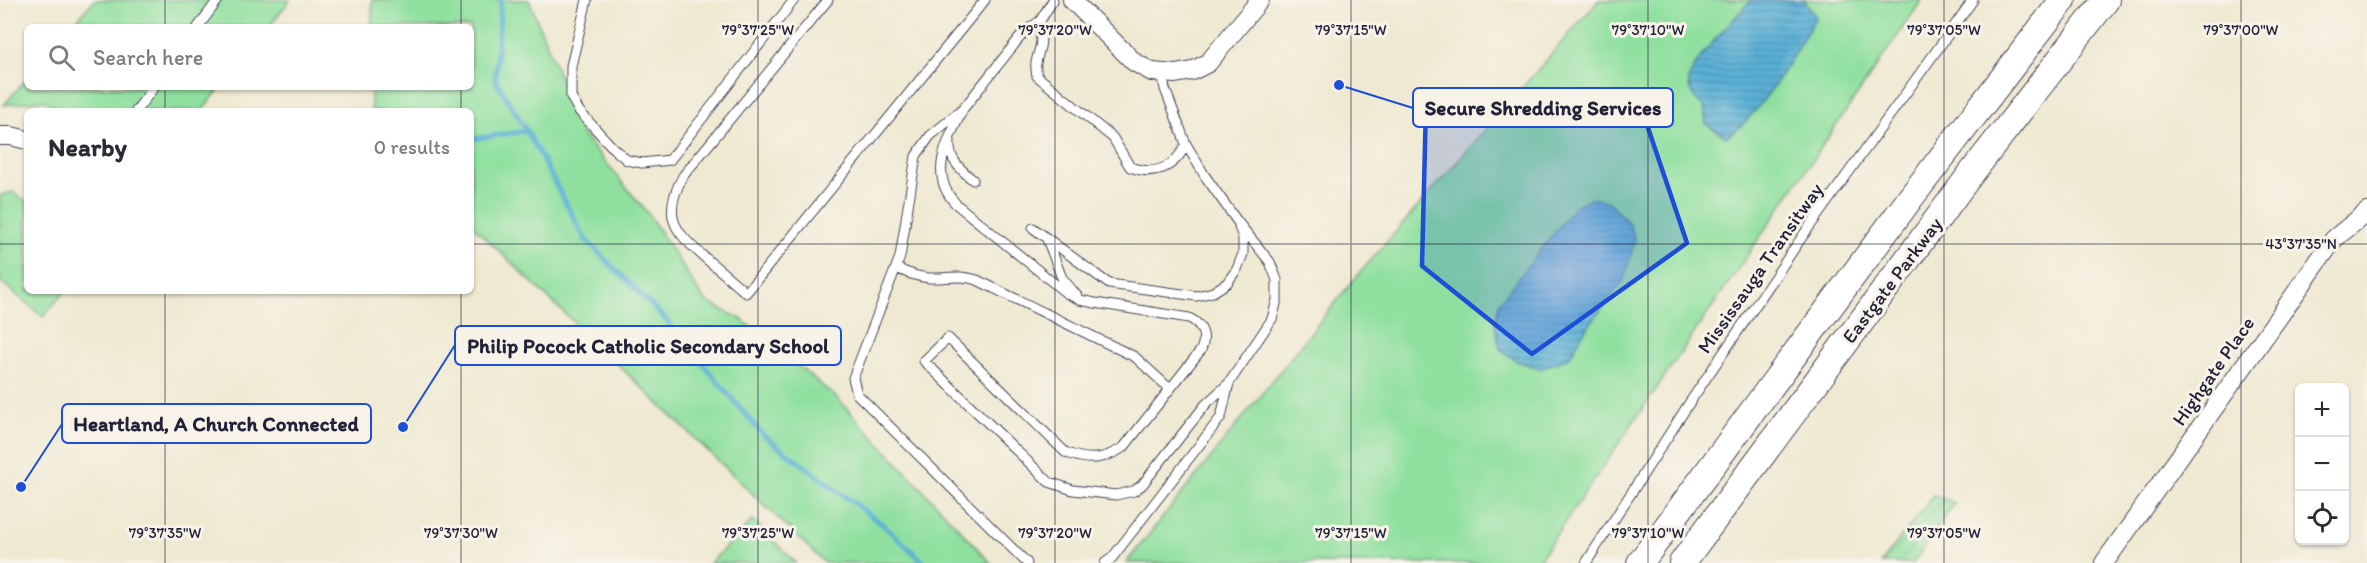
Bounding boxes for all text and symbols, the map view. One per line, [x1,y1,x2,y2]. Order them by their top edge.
text: 79°37'25"W [722,21,794,39]
text: 79°37'20"W [1018,21,1092,39]
text: 79°37'15"W [1315,21,1387,39]
text: 79°37'10"W [1612,21,1684,39]
text: 79°37'05"W [1907,21,1981,39]
text: 79°37'00"W [2204,21,2279,39]
search box [24,24,474,90]
icon: search [45,41,78,74]
text: Search here [93,44,203,71]
callout: Secure Shredding Services [1413,88,1673,127]
text: Secure Shredding Services [1425,95,1661,121]
text: Nearby [48,131,127,163]
text: 0 results [374,135,450,159]
street label: Mississauga Transitway [1692,178,1828,358]
street label: Eastgate Parkway [1837,212,1948,348]
text: 43°37'35"N [2265,235,2337,253]
street label: Highgate Place [2167,312,2259,430]
callout: Philip Pocock Catholic Secondary School [455,326,841,365]
text: Philip Pocock Catholic Secondary School [467,333,830,359]
map controls [2295,383,2349,545]
button: + [2295,383,2349,437]
callout: Heartland, A Church Connected [62,404,371,443]
text: Heartland, A Church Connected [73,411,359,436]
button: − [2295,437,2349,491]
button: locate [2295,491,2349,545]
text: 79°37'35"W [129,524,201,542]
text: 79°37'30"W [424,524,498,542]
text: 79°37'25"W [722,524,794,542]
text: 79°37'20"W [1018,524,1092,542]
text: 79°37'15"W [1315,524,1387,542]
text: 79°37'10"W [1612,524,1684,542]
text: 79°37'05"W [1907,524,1981,542]

